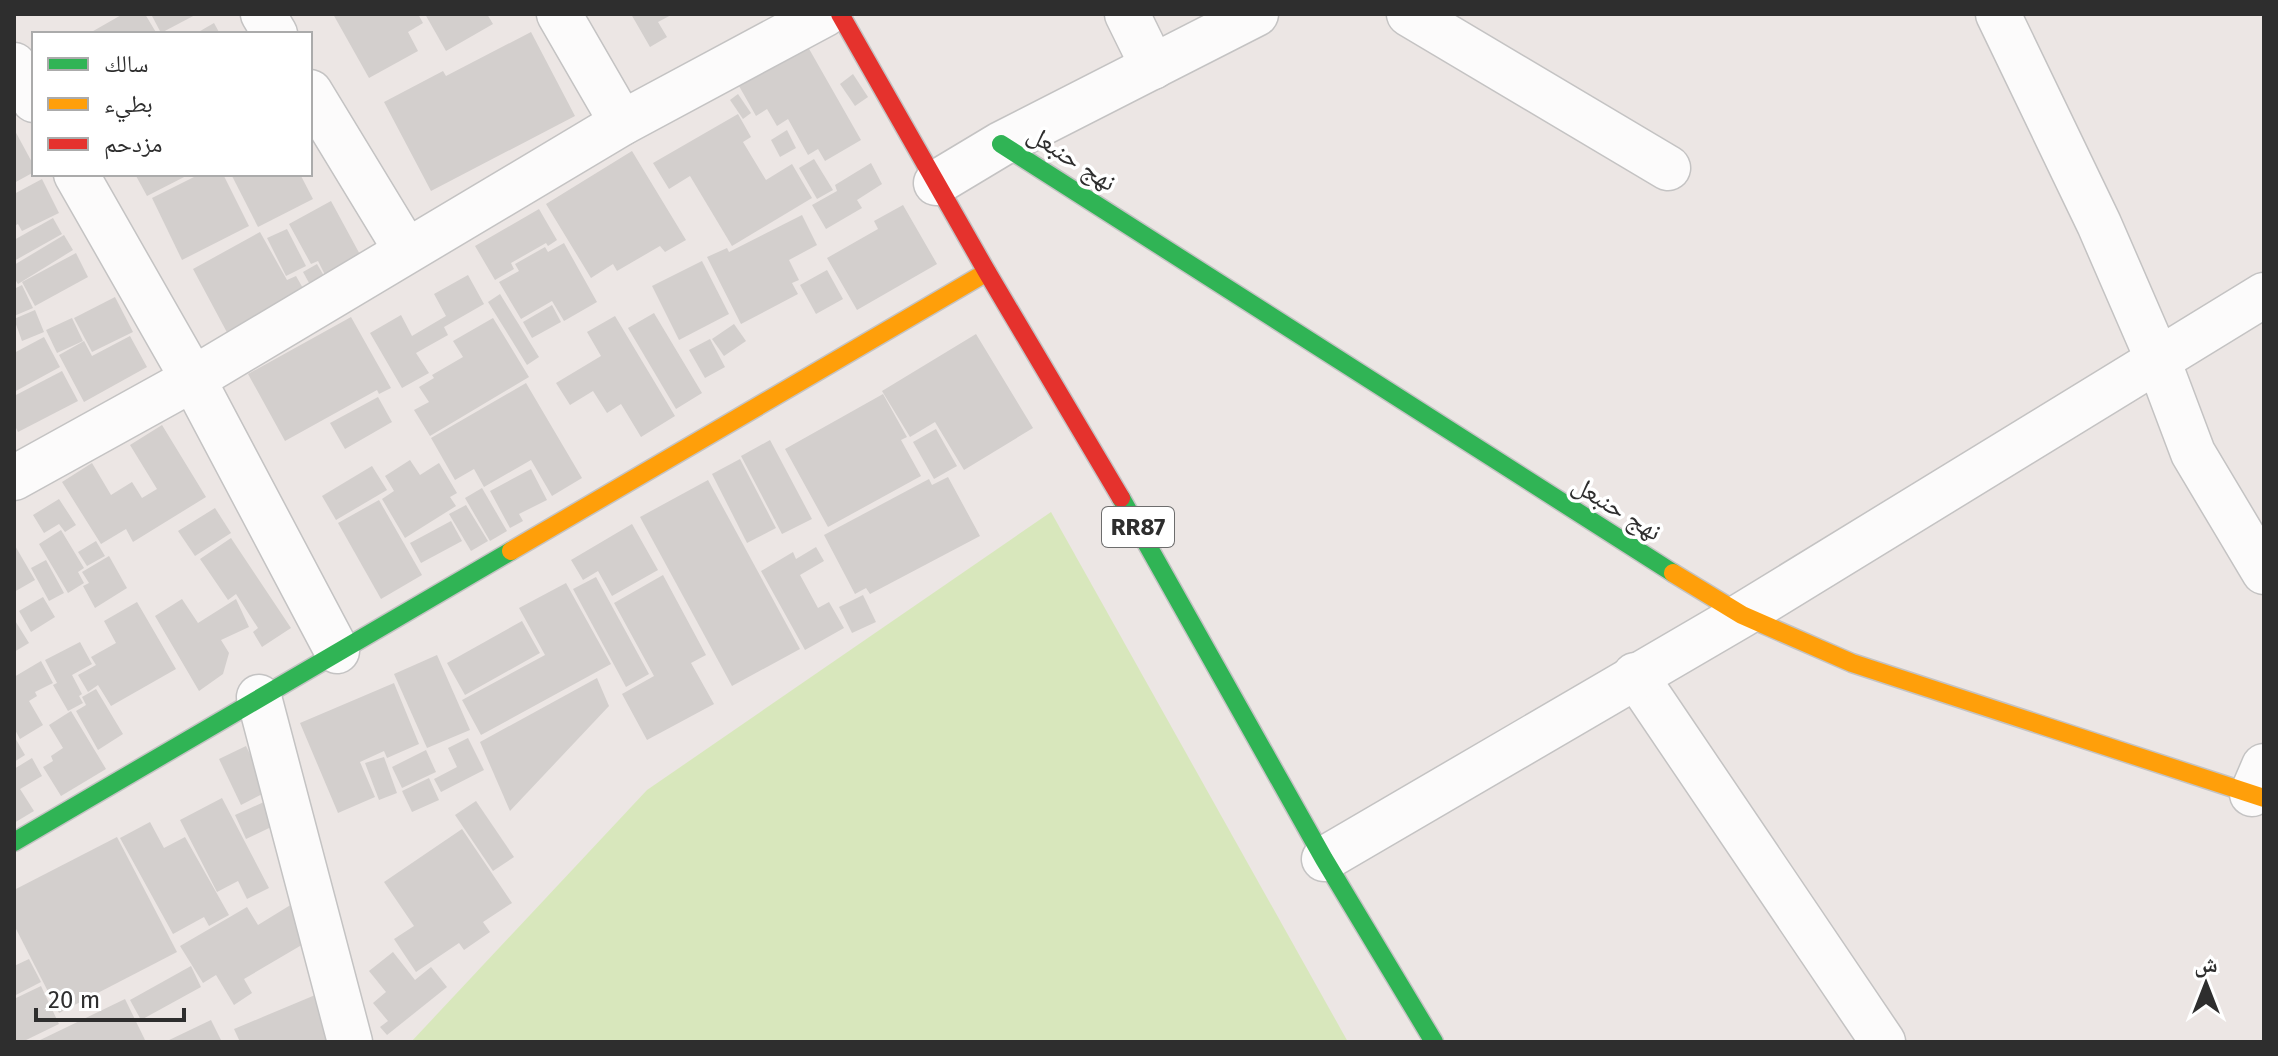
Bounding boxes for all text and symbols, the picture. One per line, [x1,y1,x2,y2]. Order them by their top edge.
legend [32,32,312,176]
text: سالك [104,50,149,78]
text: بطيء [104,90,153,123]
street label: نهج حنبعل [1021,118,1122,199]
text: مزدحم [104,130,163,160]
street label: نهج حنبعل [1566,469,1667,548]
road number: RR87 [1102,507,1174,547]
north arrow [2166,944,2246,1024]
text: ش [2194,951,2218,978]
scale bar [36,972,184,1022]
text: 20 m [48,986,100,1014]

